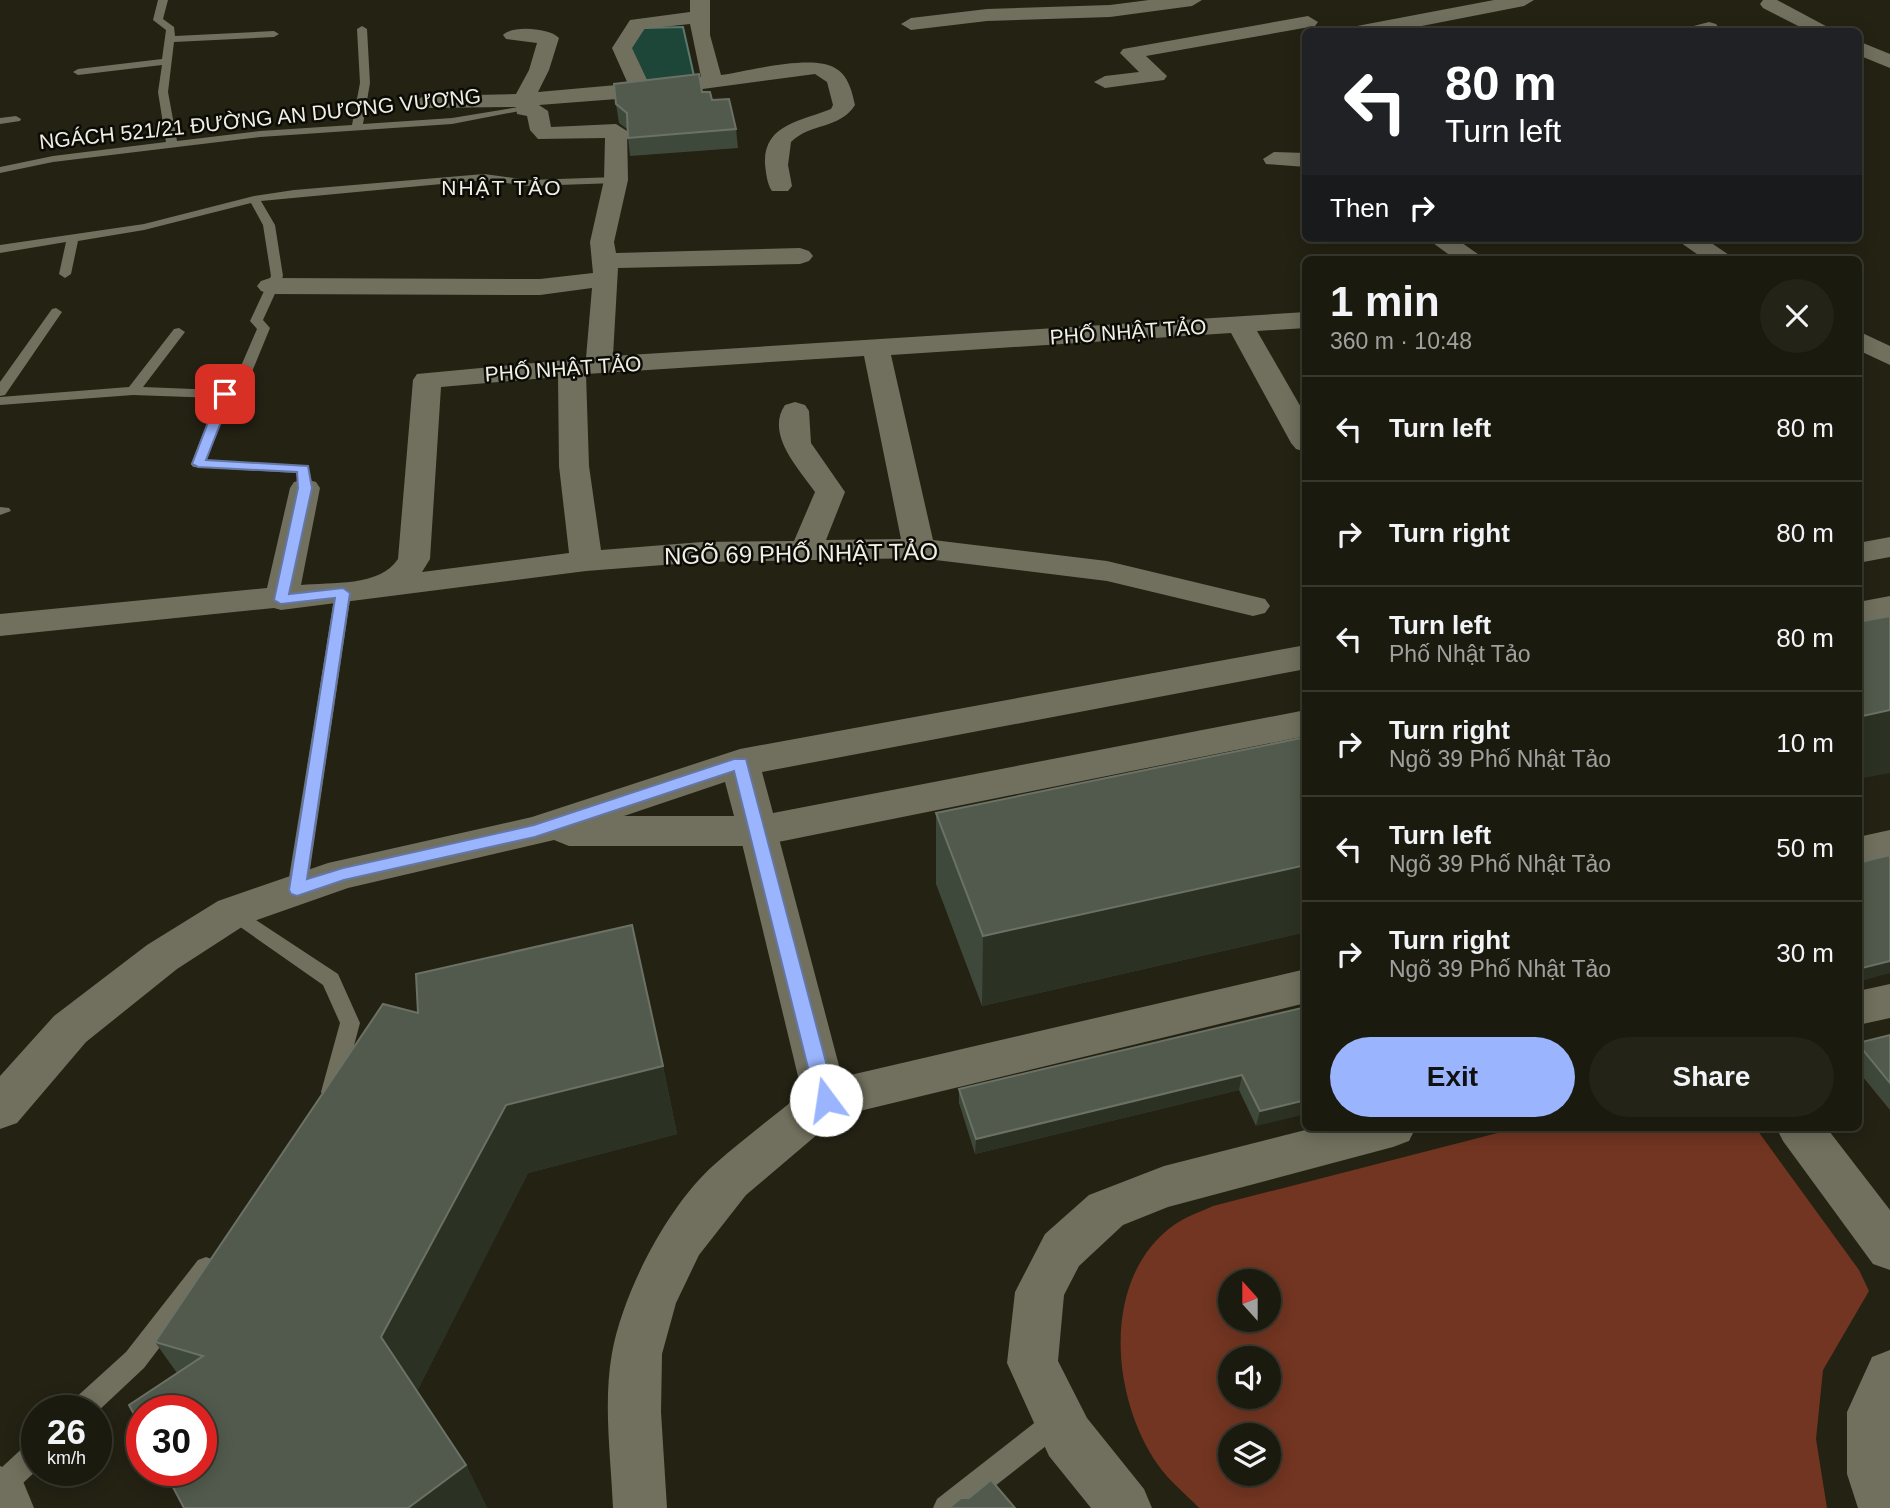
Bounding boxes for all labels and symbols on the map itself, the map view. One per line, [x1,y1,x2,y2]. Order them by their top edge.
street label: NGÁCH 521/21 ĐƯỜNG AN DƯƠNG VƯƠNG [38,84,482,153]
district label: NHẬT TẢO [441,176,563,199]
street label: PHỐ NHẬT TẢO [1049,315,1207,348]
street label: PHỐ NHẬT TẢO [484,352,642,385]
pin [195,364,255,424]
street label: NGÕ 69 PHỐ NHẬT TẢO [664,537,938,569]
position arrow [789,1063,863,1137]
north arrow [1218,1269,1281,1332]
speed limit sign: 30 [126,1395,217,1486]

